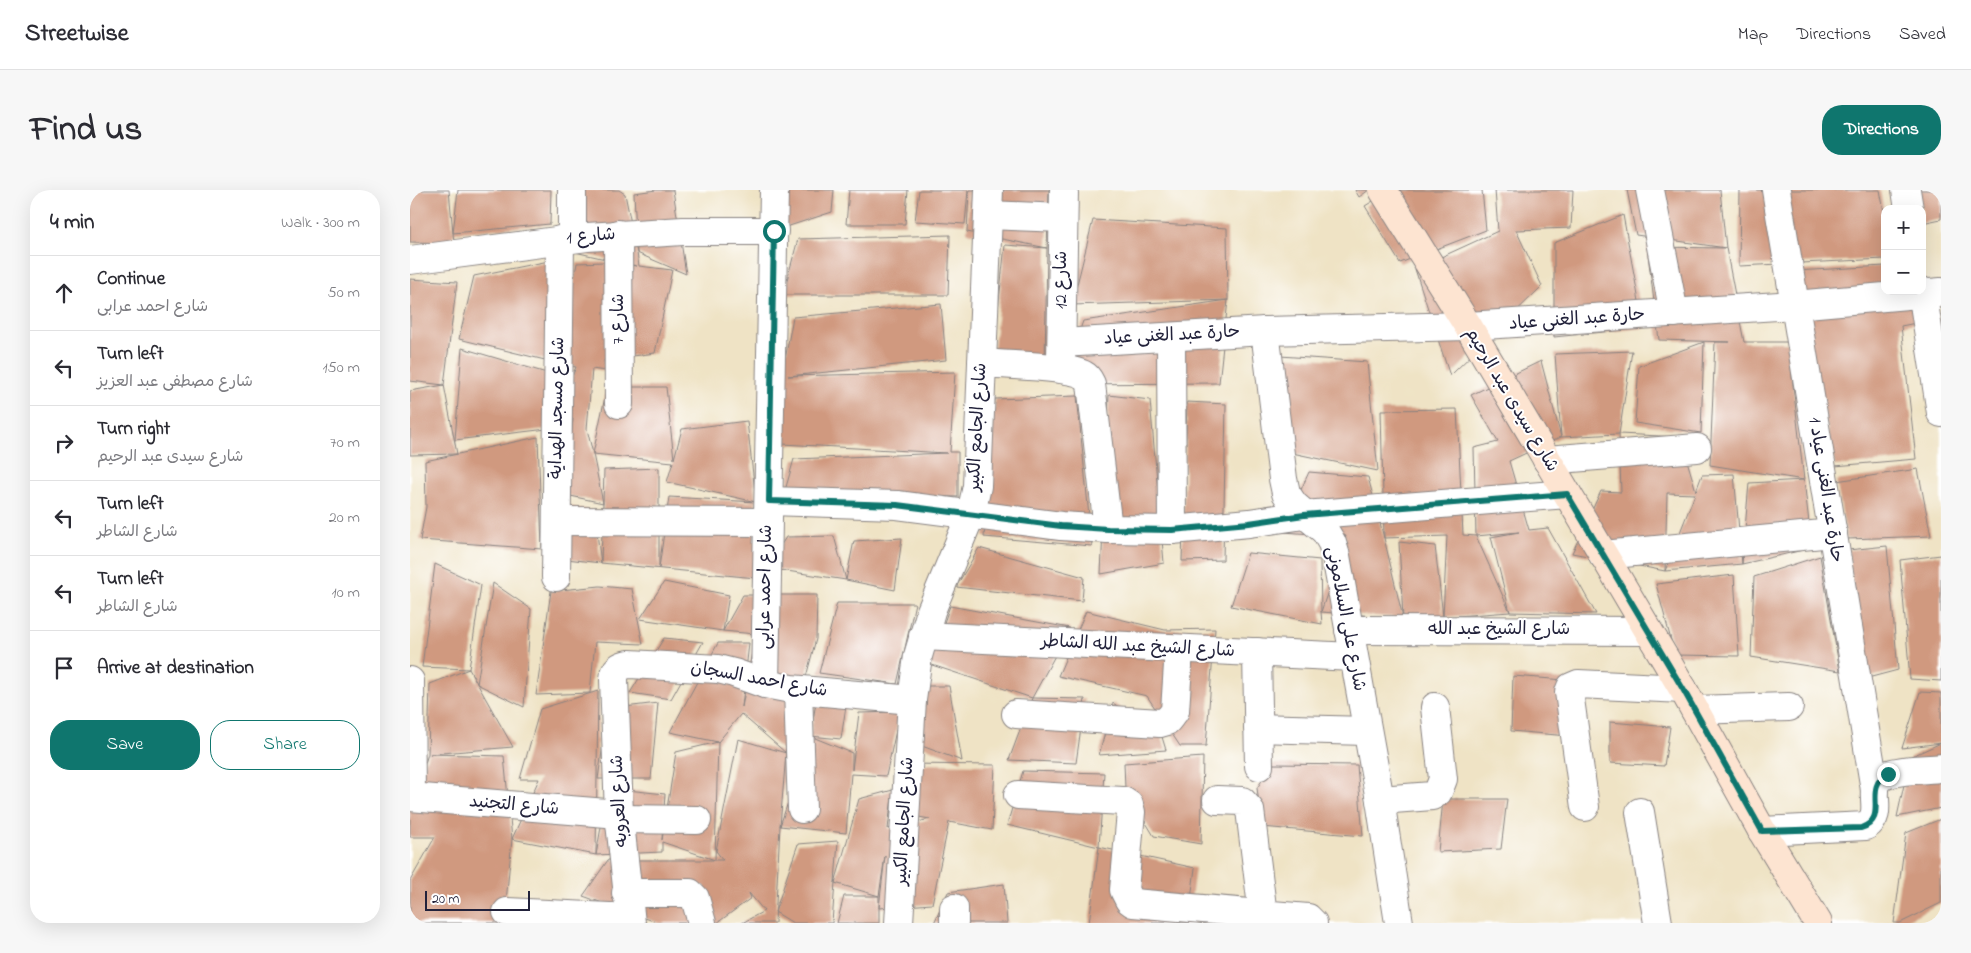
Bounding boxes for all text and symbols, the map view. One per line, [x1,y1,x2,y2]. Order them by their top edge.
text: Streetwise [25,17,129,52]
text: Map [1738,22,1768,48]
text: Directions [1796,22,1871,48]
text: Saved [1899,22,1946,48]
text: Find us [30,105,142,156]
button: Directions [1822,105,1941,155]
map controls [1881,205,1926,295]
button: + [1881,205,1926,250]
text: 4 min [50,208,94,238]
text: Walk · 300 m [281,211,360,235]
route start [763,220,786,243]
street label: شارع 1 [565,222,617,252]
button: − [1881,250,1926,295]
street label: شارع 12 [1049,251,1075,309]
text: Continue [97,266,165,293]
icon: ahead [50,279,78,307]
text: 50 m [328,281,360,305]
street label: شارع 7 [606,294,632,344]
text: شارع احمد عرابى [97,295,208,319]
street label: حارة عبد الغنى عياد [1508,302,1646,338]
street label: حارة عبد الغنى عياد [1103,319,1241,353]
street label: شارع سيدى عبد الرحيم [1457,323,1565,477]
street label: شارع مسجد الهداية [544,337,572,479]
text: Turn left [97,341,164,368]
icon: left [50,354,78,382]
text: 150 m [322,356,360,380]
street label: شارع الجامع الكبير [962,362,994,494]
text: شارع مصطفى عبد العزيز [97,370,253,394]
street label: حارة عبد الغنى عياد 1 [1801,415,1849,565]
text: Turn right [97,416,170,443]
icon: right [50,429,78,457]
text: 70 m [330,431,360,455]
text: شارع سيدى عبد الرحيم [97,445,243,469]
text: Turn left [97,491,164,518]
icon: left [50,504,78,532]
text: 20 m [329,506,360,530]
text: شارع الشاطر [97,520,178,544]
street label: شارع احمد عرابى [752,524,780,650]
street label: شارع على السلامونى [1318,544,1372,694]
text: Turn left [97,566,164,593]
icon: left [50,579,78,607]
text: 10 m [332,581,360,605]
text: شارع الشاطر [97,595,178,619]
street label: شارع الشيخ عبد الله [1428,617,1570,643]
street label: شارع الشيخ عبد الله الشاطر [1039,629,1235,665]
icon: arrive [50,654,78,682]
text: Arrive at destination [97,655,254,682]
street label: شارع احمد السجان [689,655,829,705]
button: Save [50,720,200,770]
button: Share [210,720,360,770]
street label: شارع العروبه [605,754,635,848]
street label: شارع الجامع الكبير [889,756,921,888]
route end [1877,763,1900,786]
street label: شارع التجنيد [468,789,560,823]
scale bar [425,888,530,911]
text: 20 m [432,889,459,910]

